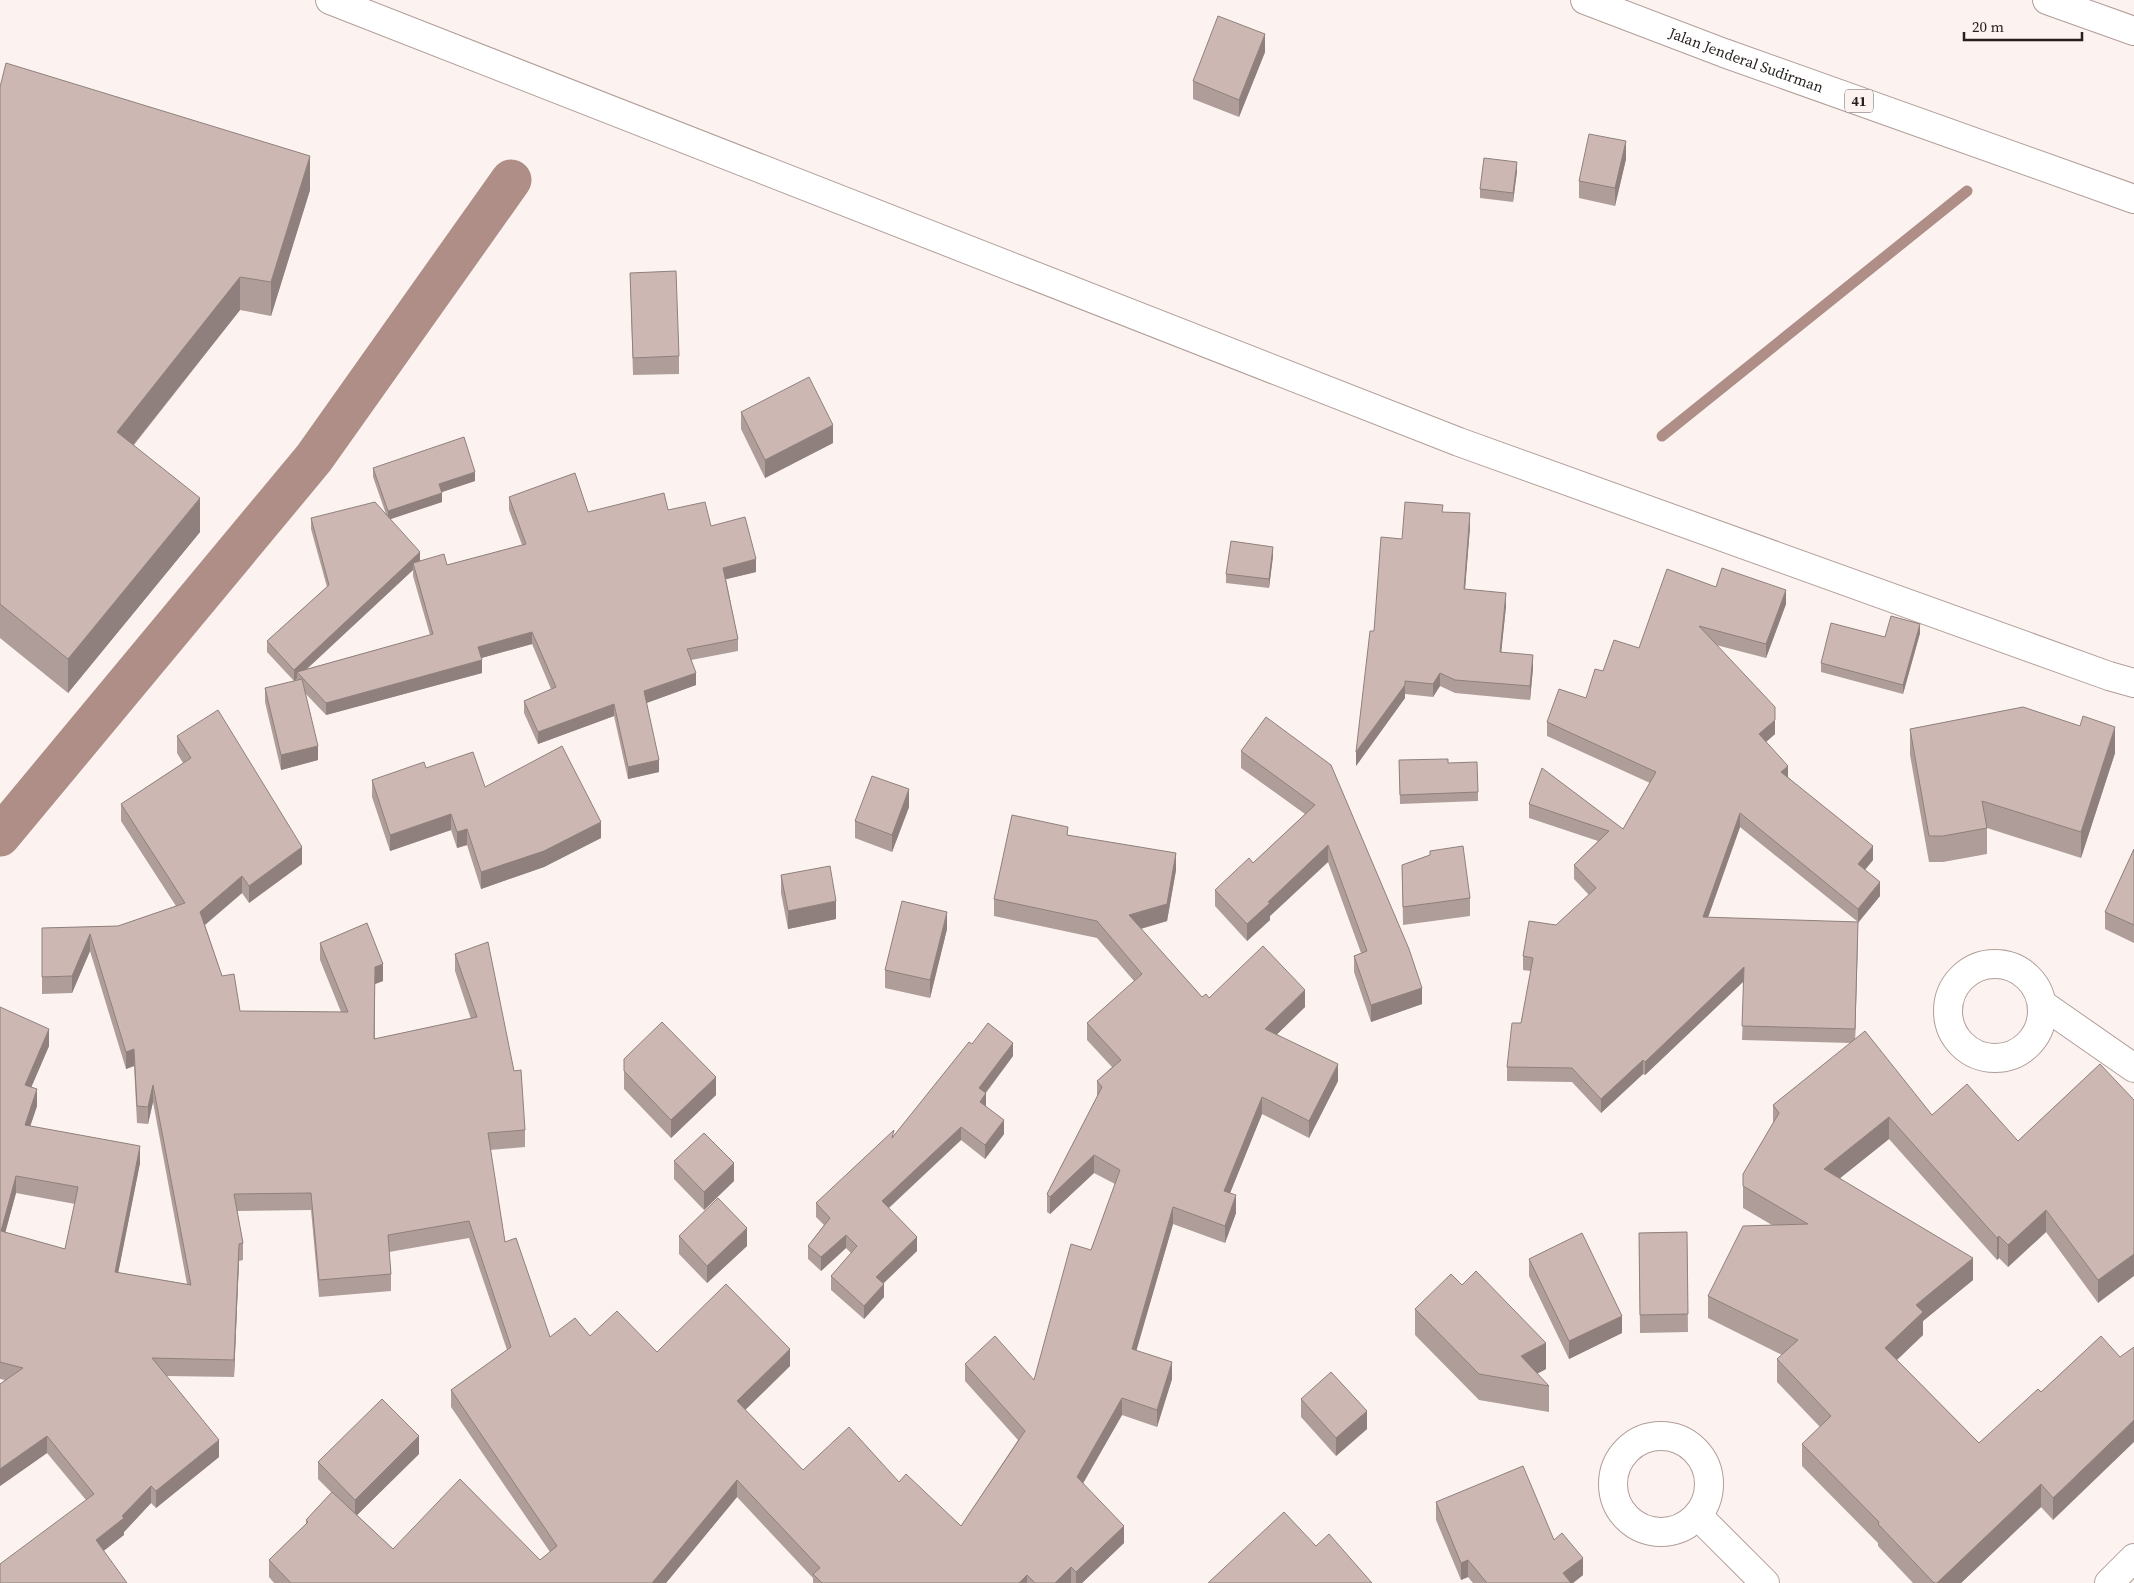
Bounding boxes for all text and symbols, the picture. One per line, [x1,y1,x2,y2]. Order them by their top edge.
scale bar [1964,10,2082,42]
text: 20 m [1972,16,2004,37]
street label: Jalan Jenderal Sudirman [1665,22,1826,98]
road number: 41 [1845,90,1873,112]

